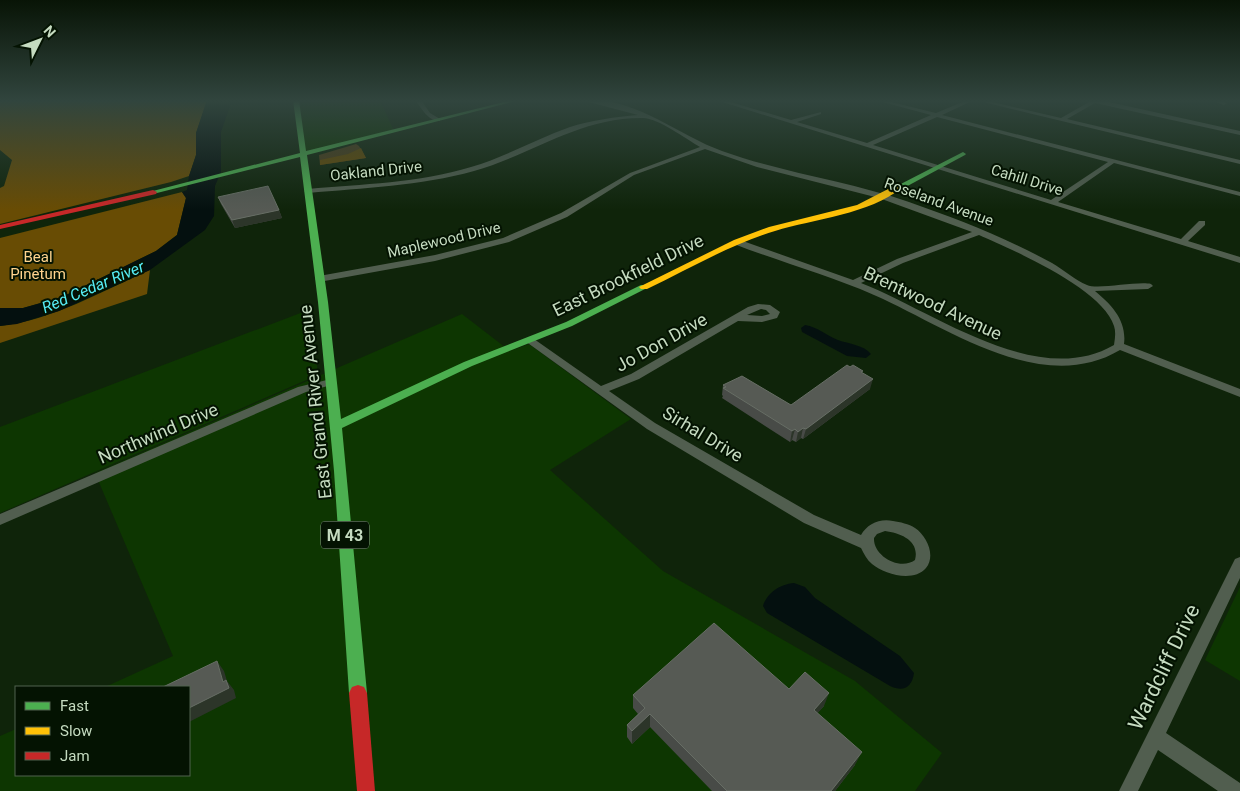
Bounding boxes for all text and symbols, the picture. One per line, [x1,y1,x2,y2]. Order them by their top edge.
north arrow [15,15,65,65]
text: N [40,22,59,40]
street label: Oakland Drive [329,157,423,185]
street label: Cahill Drive [989,160,1065,200]
street label: Roseland Avenue [882,174,996,230]
street label: Maplewood Drive [386,218,502,262]
street label: East Brookfield Drive [549,229,707,321]
park label: Beal Pinetum [10,248,66,283]
water label: Red Cedar River [39,257,148,317]
street label: Brentwood Avenue [861,262,1005,344]
street label: East Grand River Avenue [294,304,336,500]
street label: Jo Don Drive [611,308,711,376]
street label: Northwind Drive [95,398,221,468]
street label: Sirhal Drive [659,402,747,466]
road number: M 43 [321,522,369,548]
street label: Wardcliff Drive [1123,600,1205,734]
legend [15,686,190,776]
text: Fast [60,697,89,715]
text: Slow [60,722,92,740]
text: Jam [60,747,90,765]

